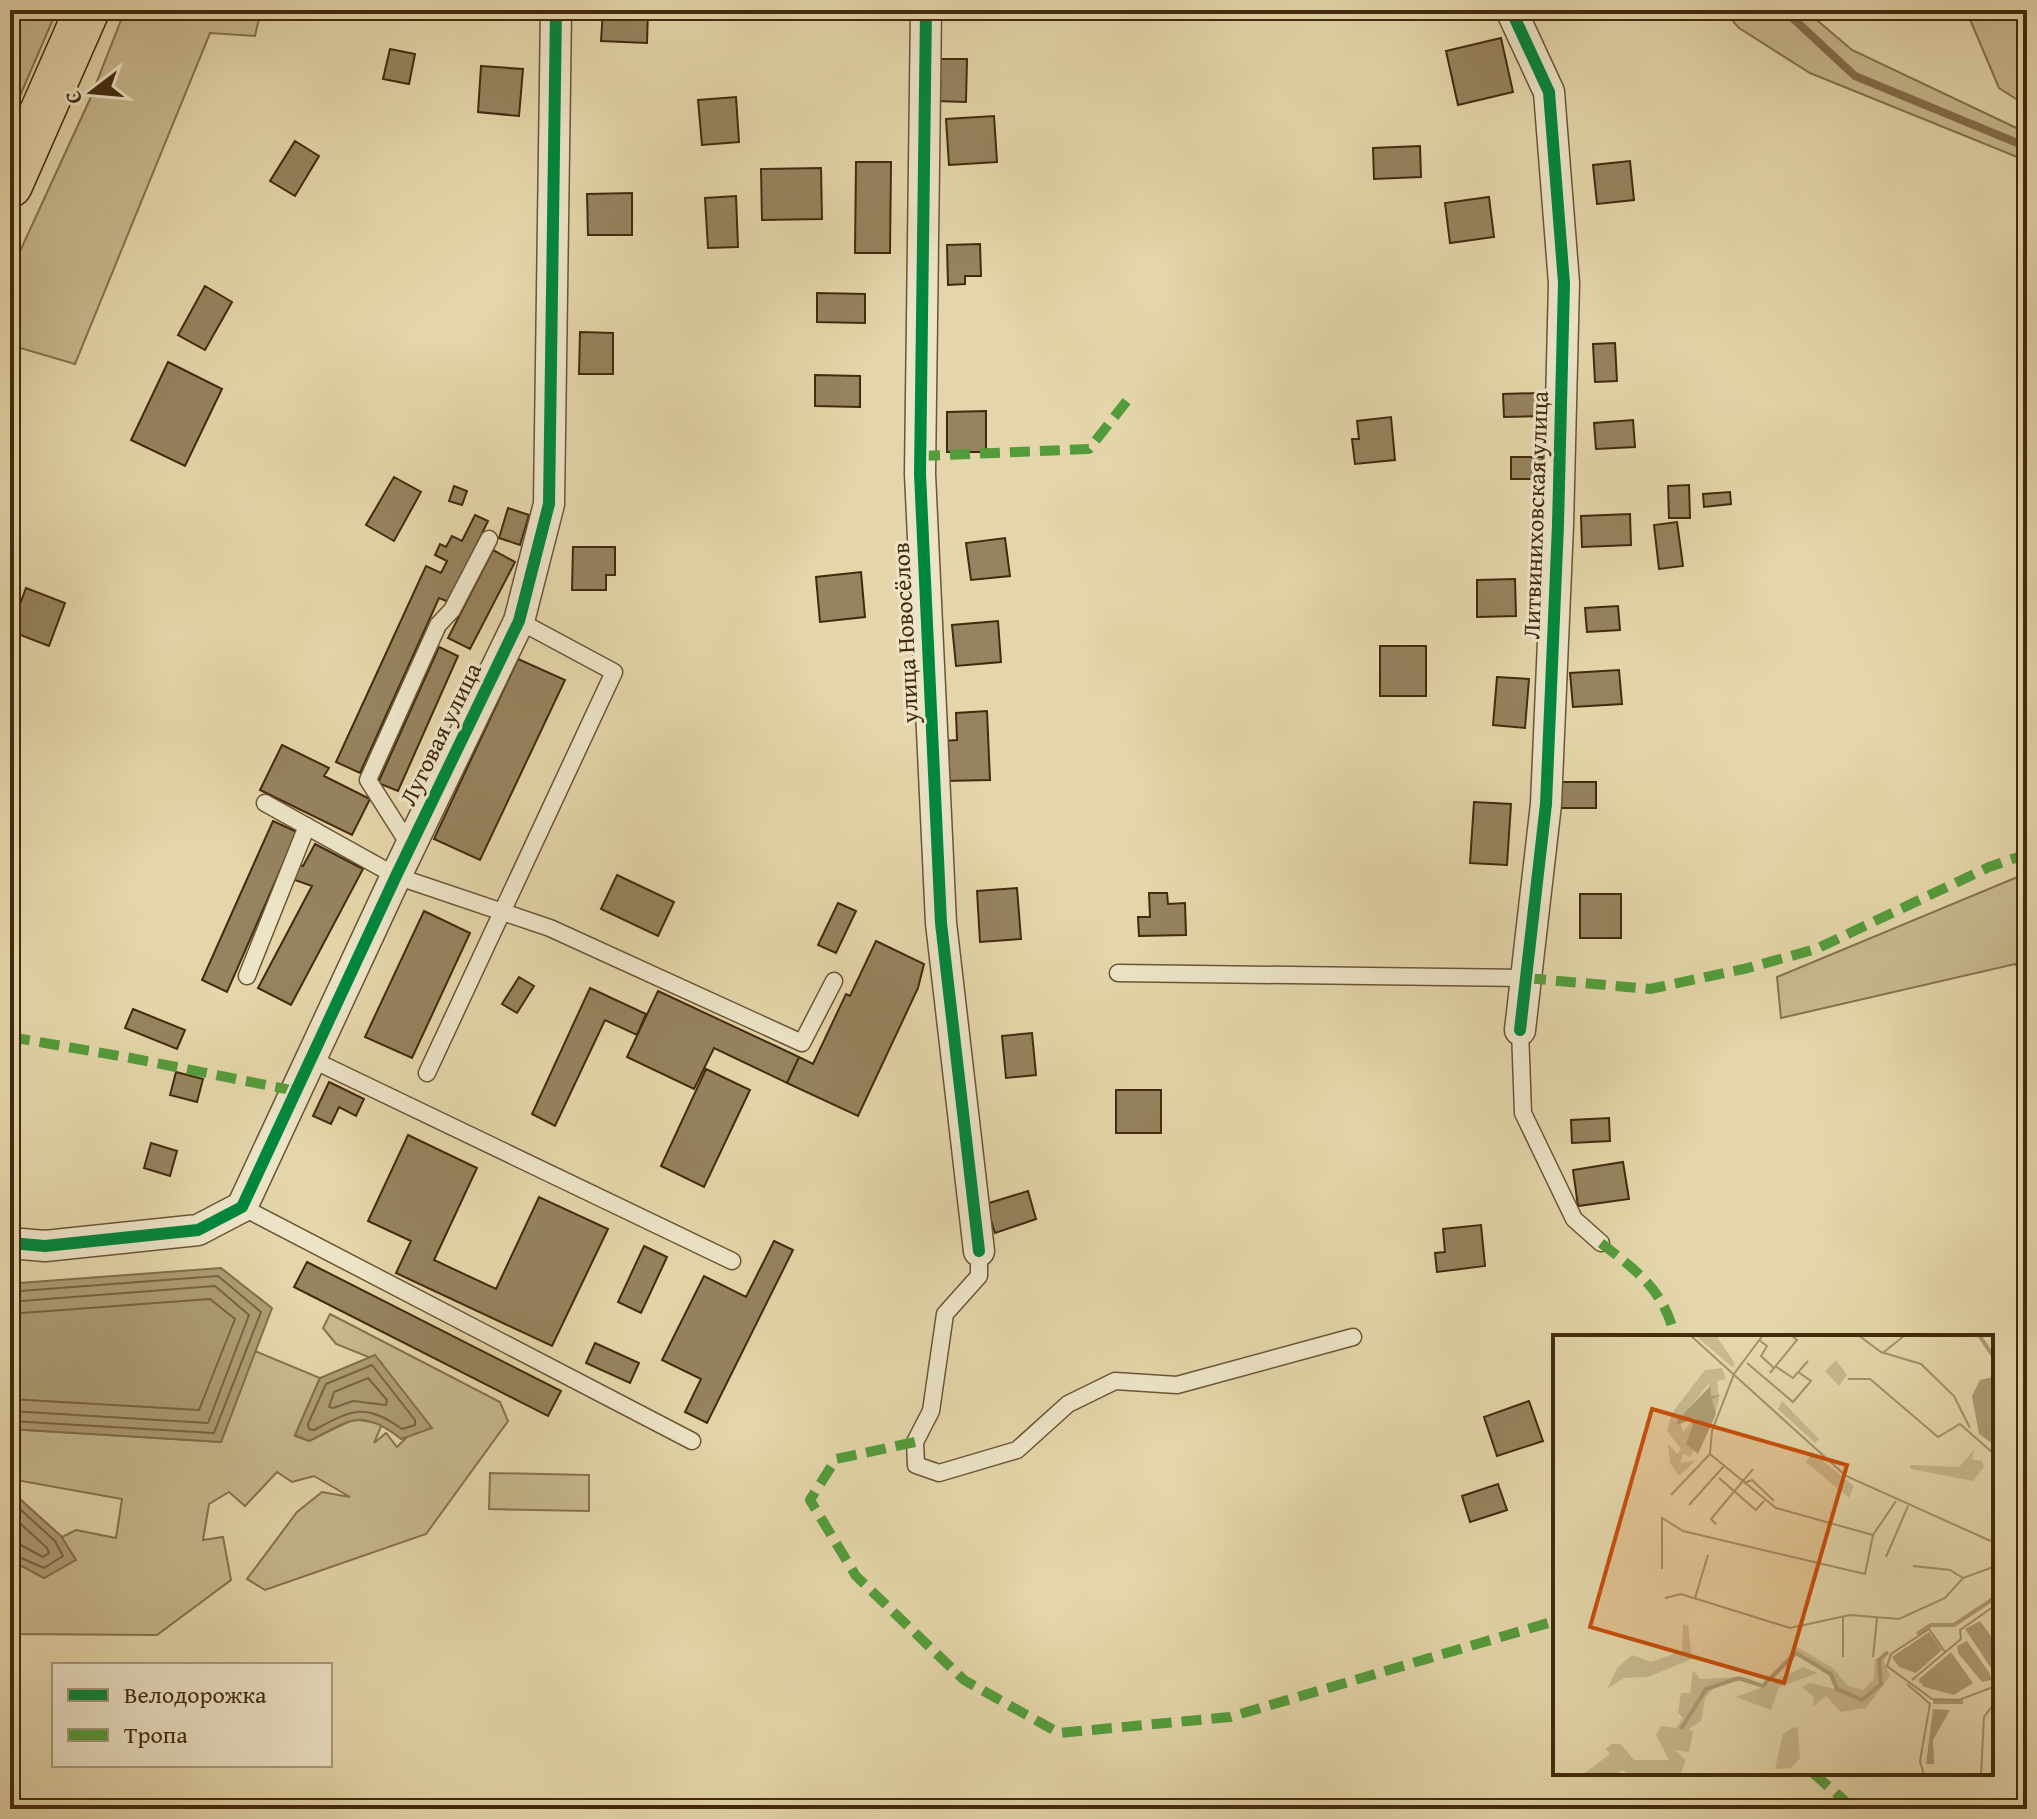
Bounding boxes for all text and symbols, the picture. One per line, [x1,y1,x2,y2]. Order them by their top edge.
north arrow [52,52,132,132]
text: С [56,87,90,108]
street label: Литвиниховская улица [1513,390,1557,640]
street label: улица Новосёлов [883,542,927,725]
street label: Луговая улица [390,656,490,811]
inset map [1553,1335,1993,1775]
legend [52,1663,332,1767]
text: Велодорожка [124,1677,267,1712]
text: Тропа [124,1717,188,1752]

